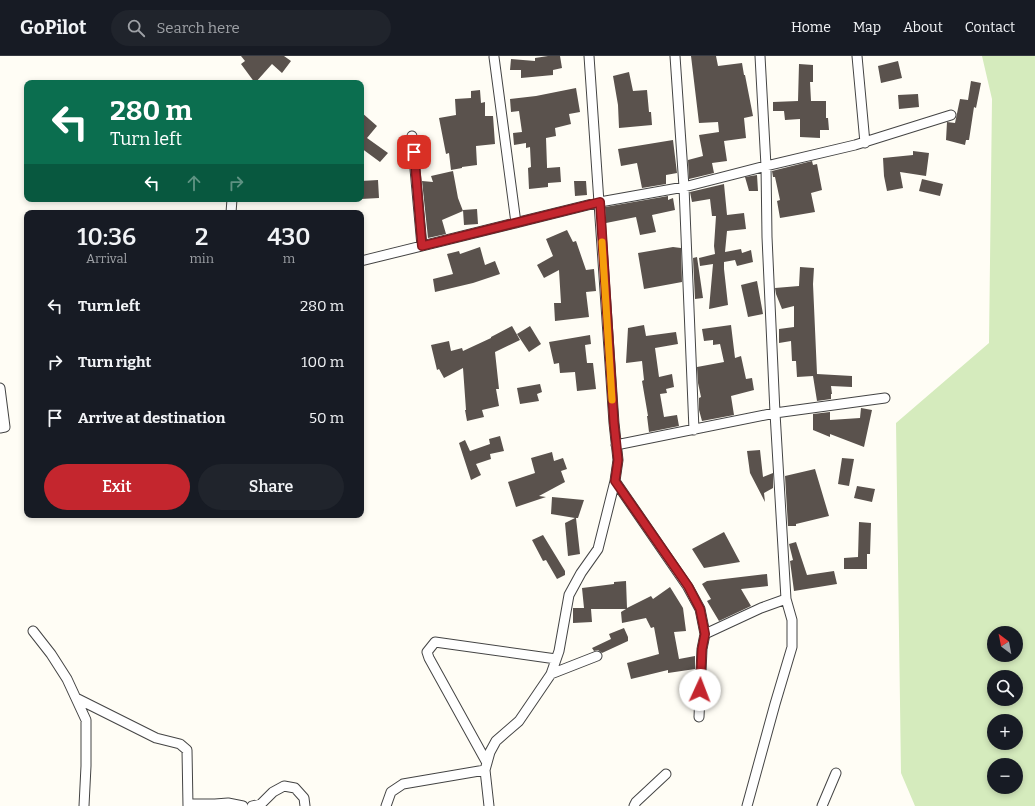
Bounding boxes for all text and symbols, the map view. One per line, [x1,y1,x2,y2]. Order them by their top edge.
search box [111,10,391,46]
text: GoPilot [20,16,87,39]
icon: search [125,17,147,39]
text: Search here [157,19,240,37]
text: Home [791,19,831,36]
text: Map [853,19,881,36]
text: About [903,19,943,36]
text: Contact [965,19,1015,36]
text: 280 m [110,94,192,127]
icon: left [44,96,96,148]
text: Turn left [110,128,182,150]
pin [397,135,431,169]
icon: arrive [403,141,425,163]
icon: left [141,172,163,194]
icon: ahead [183,172,205,194]
icon: right [225,172,247,194]
text: 10:36 [77,223,136,251]
text: 2 [195,223,208,251]
text: 430 [267,223,311,251]
text: Arrival [86,251,127,266]
text: min [189,251,214,266]
text: m [283,251,295,266]
icon: left [44,295,66,317]
text: Turn left [78,297,140,315]
text: 280 m [300,297,344,315]
icon: right [44,351,66,373]
text: Turn right [78,353,151,371]
text: 100 m [301,353,344,371]
icon: arrive [44,407,66,429]
text: Arrive at destination [78,409,225,427]
text: 50 m [309,409,344,427]
button: Exit [44,464,190,510]
button: Share [198,464,344,510]
north arrow [987,626,1023,662]
map controls [987,626,1023,794]
position arrow [679,669,721,711]
button: search [987,670,1023,706]
button: + [987,714,1023,750]
button: − [987,758,1023,794]

